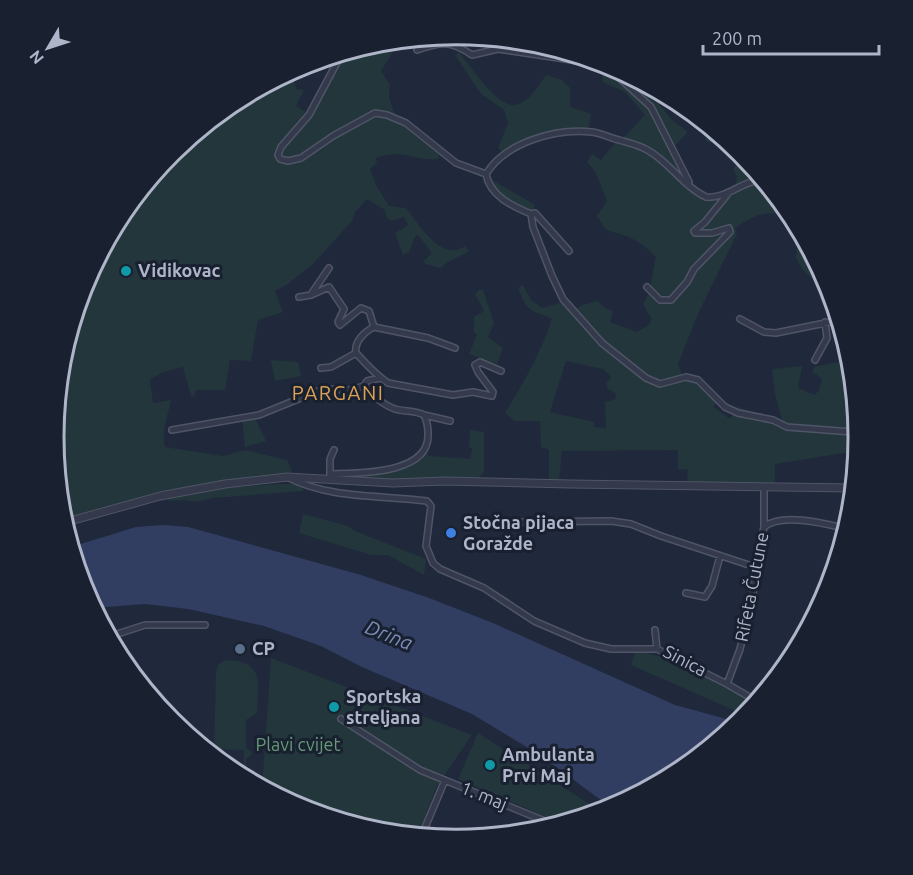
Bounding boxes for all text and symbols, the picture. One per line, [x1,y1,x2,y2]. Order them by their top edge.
north arrow [18,18,78,78]
scale bar [703,18,878,56]
text: 200 m [712,28,762,48]
text: N [26,47,47,68]
place label: Vidikovac [138,260,220,280]
marker: Vidikovac [119,264,133,278]
district label: PARGANI [292,381,384,404]
place label: Stočna pijaca Goražde [463,512,574,553]
marker: Stočna pijaca Goražde [444,526,458,540]
street label: Rifeta Čutune [730,530,771,643]
water label: Drina [362,615,416,654]
place label: CP [252,638,275,658]
street label: Sinica [660,640,710,680]
marker: CP [233,642,247,656]
place label: Sportska streljana [346,686,421,727]
marker: Sportska streljana [327,700,341,714]
park label: Plavi cvijet [255,734,341,754]
place label: Ambulanta Prvi Maj [502,744,595,785]
marker: Ambulanta Prvi Maj [483,758,497,772]
street label: 1. maj [458,777,510,813]

